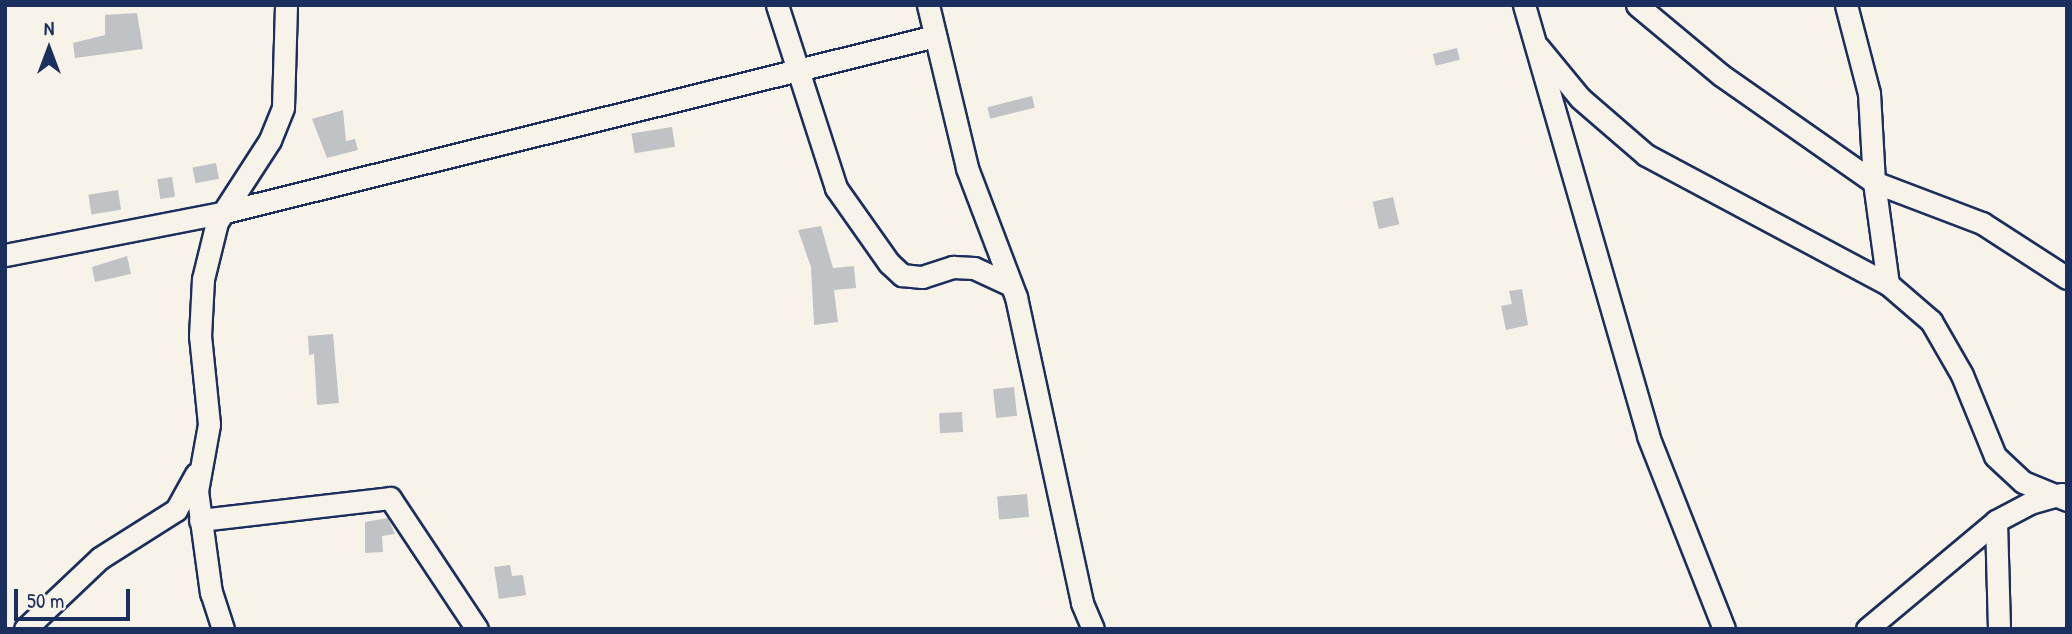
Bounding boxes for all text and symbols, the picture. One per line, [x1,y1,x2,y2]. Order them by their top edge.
north arrow [14,14,84,84]
text: N [44,15,54,41]
scale bar [18,574,133,618]
text: 50 m [27,586,64,615]

